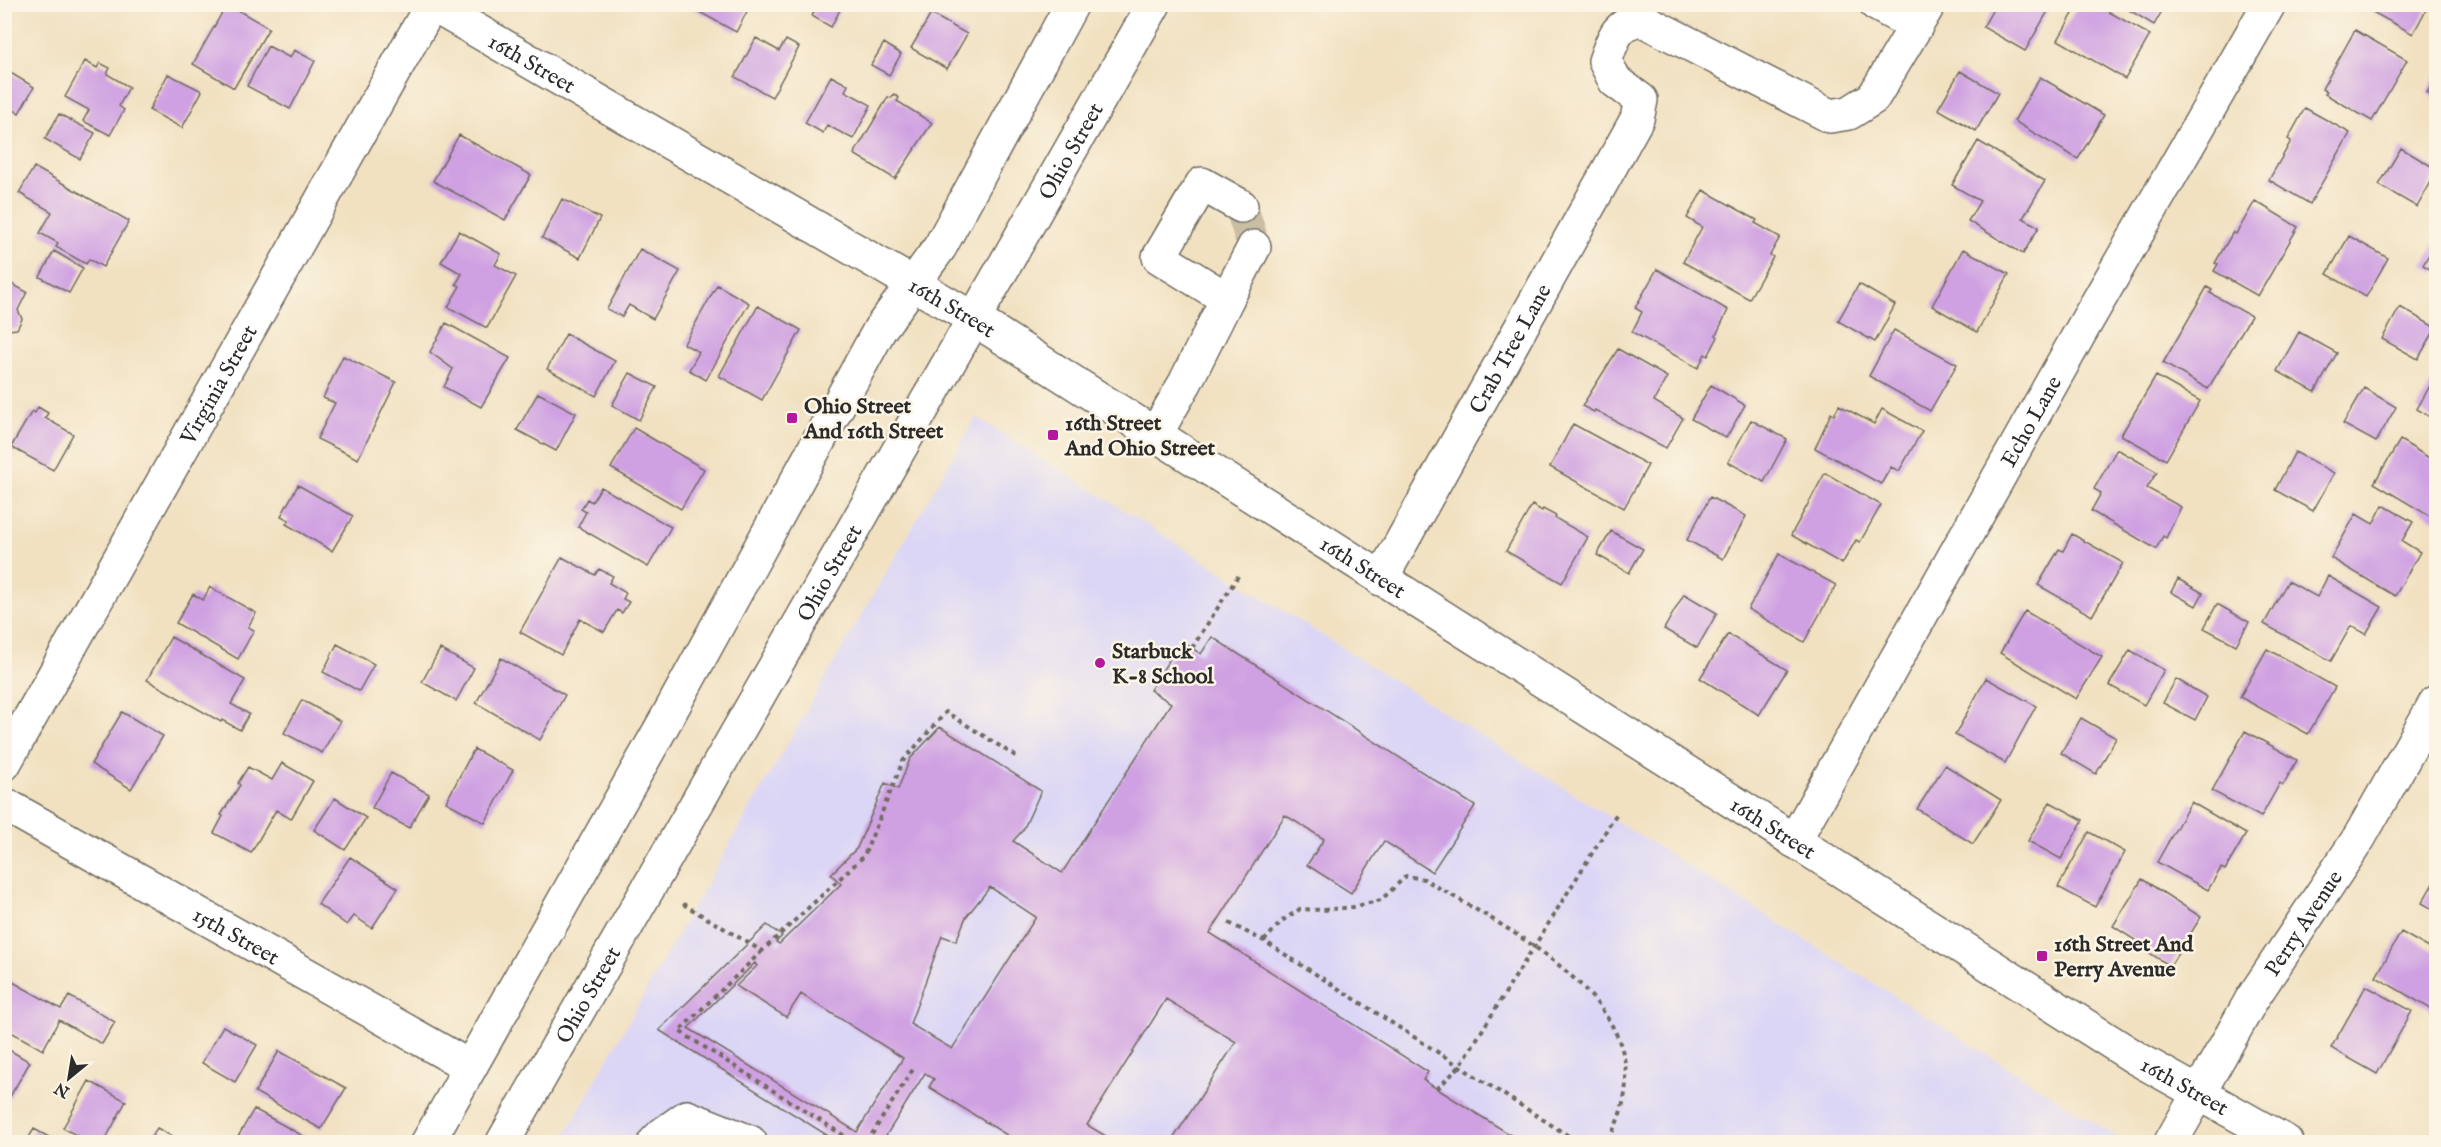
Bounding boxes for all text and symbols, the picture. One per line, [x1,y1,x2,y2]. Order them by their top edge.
street label: 16th Street [483,28,580,101]
street label: Ohio Street [1033,98,1111,205]
street label: 16th Street [903,272,1001,345]
street label: Crab Tree Lane [1464,279,1558,419]
street label: Virginia Street [174,320,265,451]
street label: Echo Lane [1995,371,2069,472]
place label: Ohio Street And 16th Street [803,393,944,446]
place label: 16th Street And Ohio Street [1064,410,1216,463]
marker: Ohio Street And 16th Street [785,411,799,425]
marker: 16th Street And Ohio Street [1046,428,1060,442]
street label: Ohio Street [792,520,869,627]
street label: 16th Street [1314,531,1411,606]
place label: Starbuck K-8 School [1112,638,1215,691]
marker: Starbuck K-8 School [1093,656,1107,670]
street label: 16th Street [1724,791,1821,867]
street label: Perry Avenue [2259,865,2350,982]
street label: 15th Street [187,901,284,973]
place label: 16th Street And Perry Avenue [2054,931,2195,984]
street label: Ohio Street [550,942,628,1049]
marker: 16th Street And Perry Avenue [2035,949,2049,963]
north arrow [39,1048,99,1108]
street label: 16th Street [2135,1051,2233,1123]
text: N [51,1077,74,1102]

